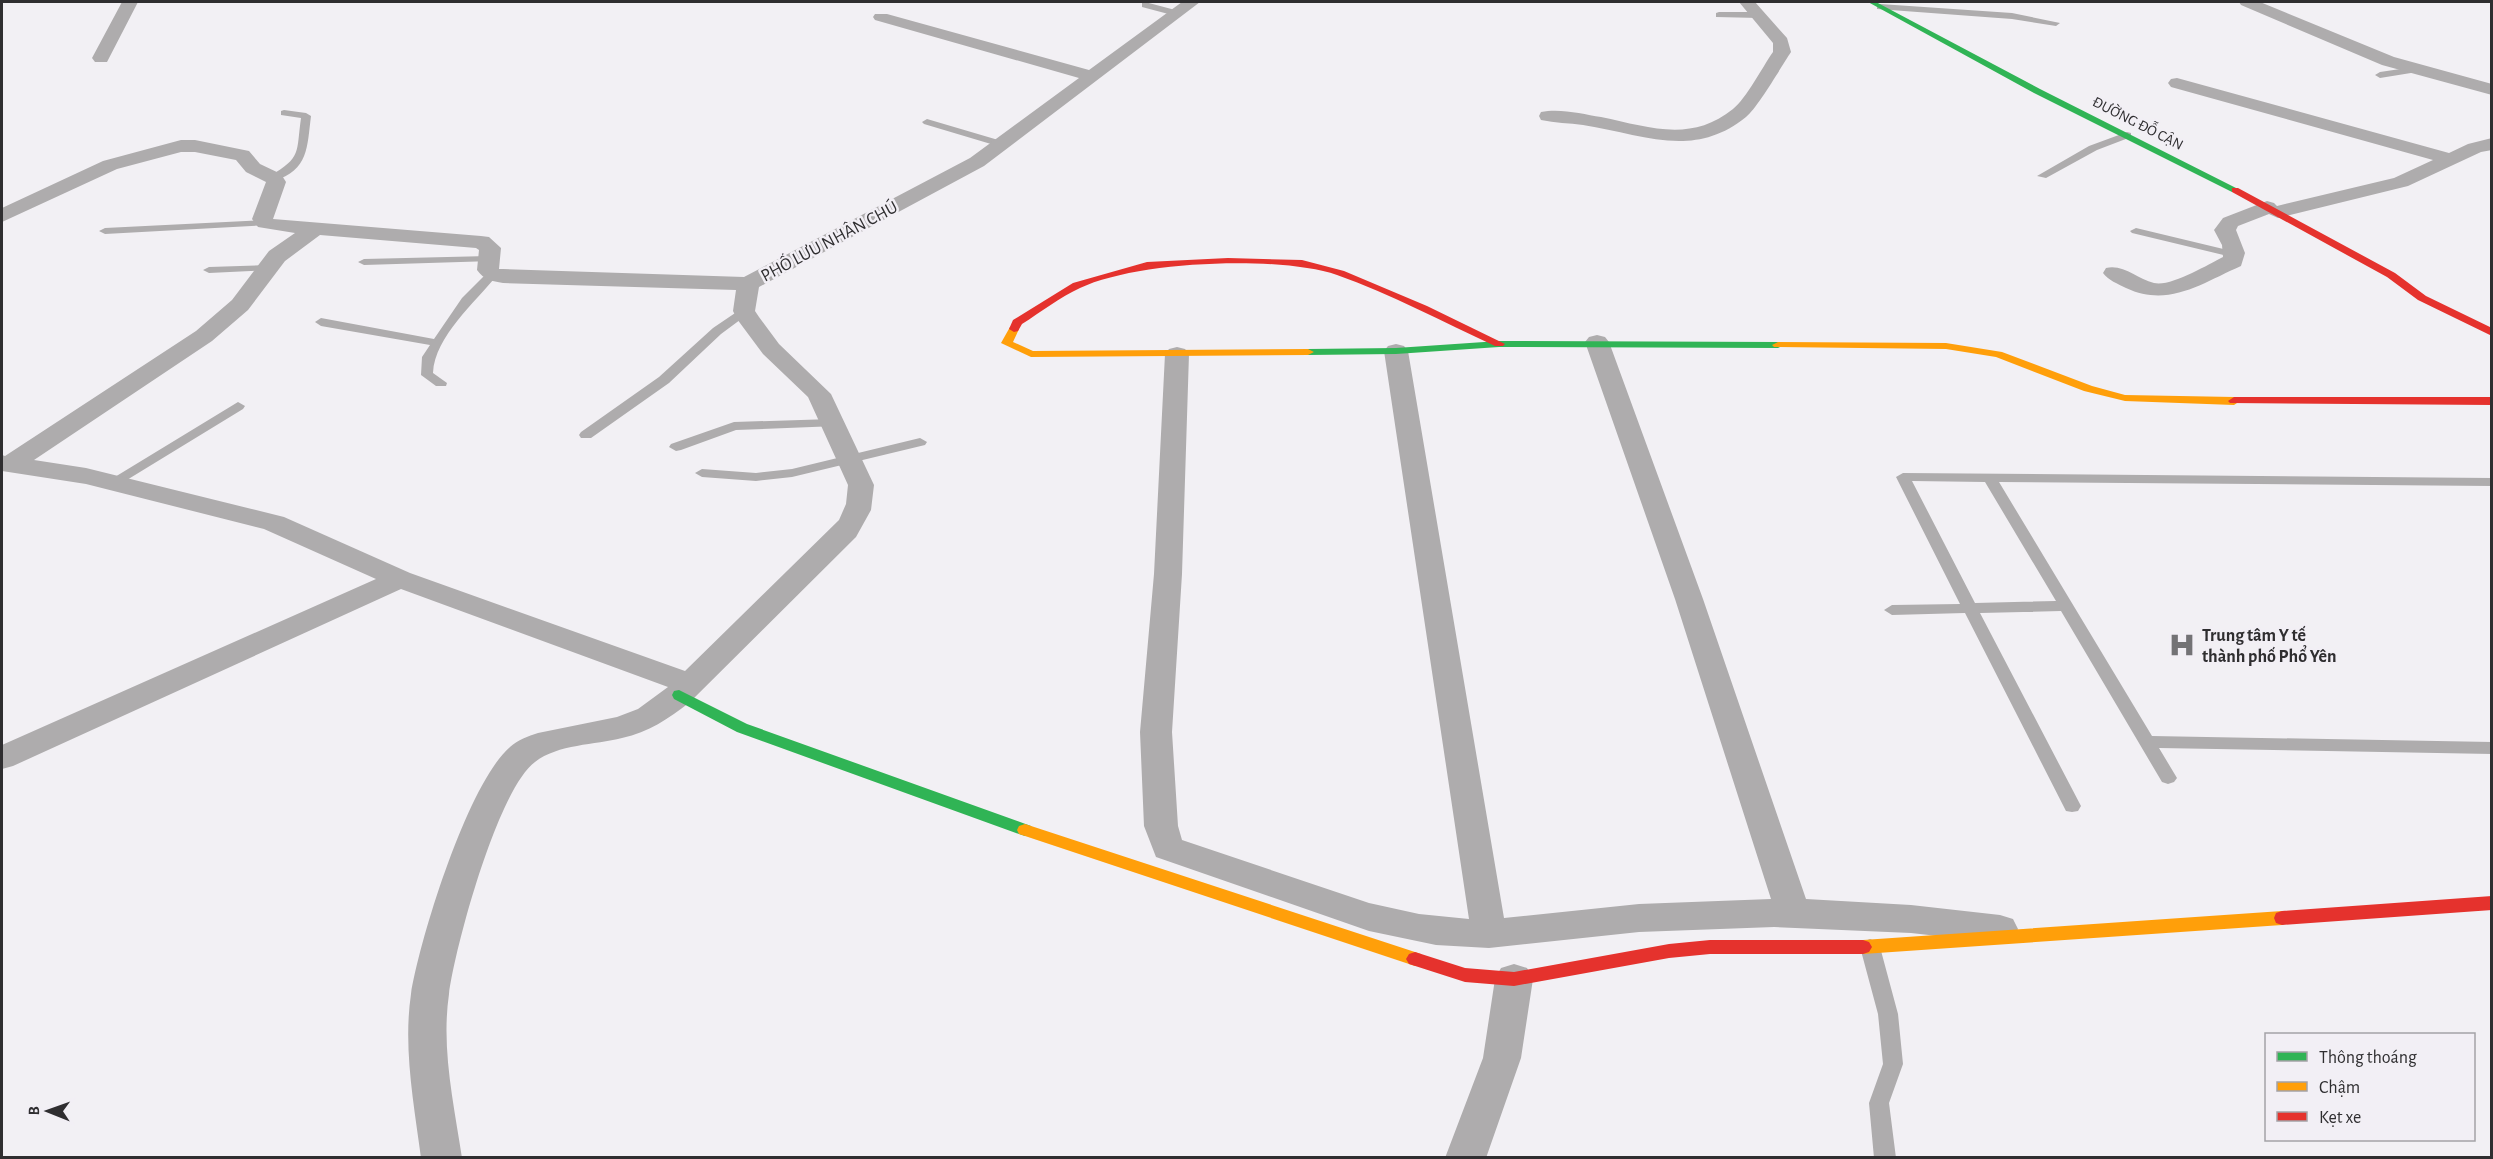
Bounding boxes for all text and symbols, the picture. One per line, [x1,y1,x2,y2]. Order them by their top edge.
street label: ĐƯỜNG ĐỖ CẬN [2090,91,2187,153]
street label: PHỐ LƯU NHÂN CHÚ [756,194,901,286]
place label: Trung tâm Y tế thành phố Phổ Yên [2202,625,2337,666]
hospital icon: Trung tâm Y tế thành phố Phổ Yên [2167,630,2197,660]
legend [2265,1033,2475,1141]
text: Thông thoáng [2319,1049,2417,1067]
text: Chậm [2319,1079,2360,1097]
north arrow [18,1081,78,1141]
text: B [26,1106,42,1116]
text: Kẹt xe [2319,1109,2361,1127]

